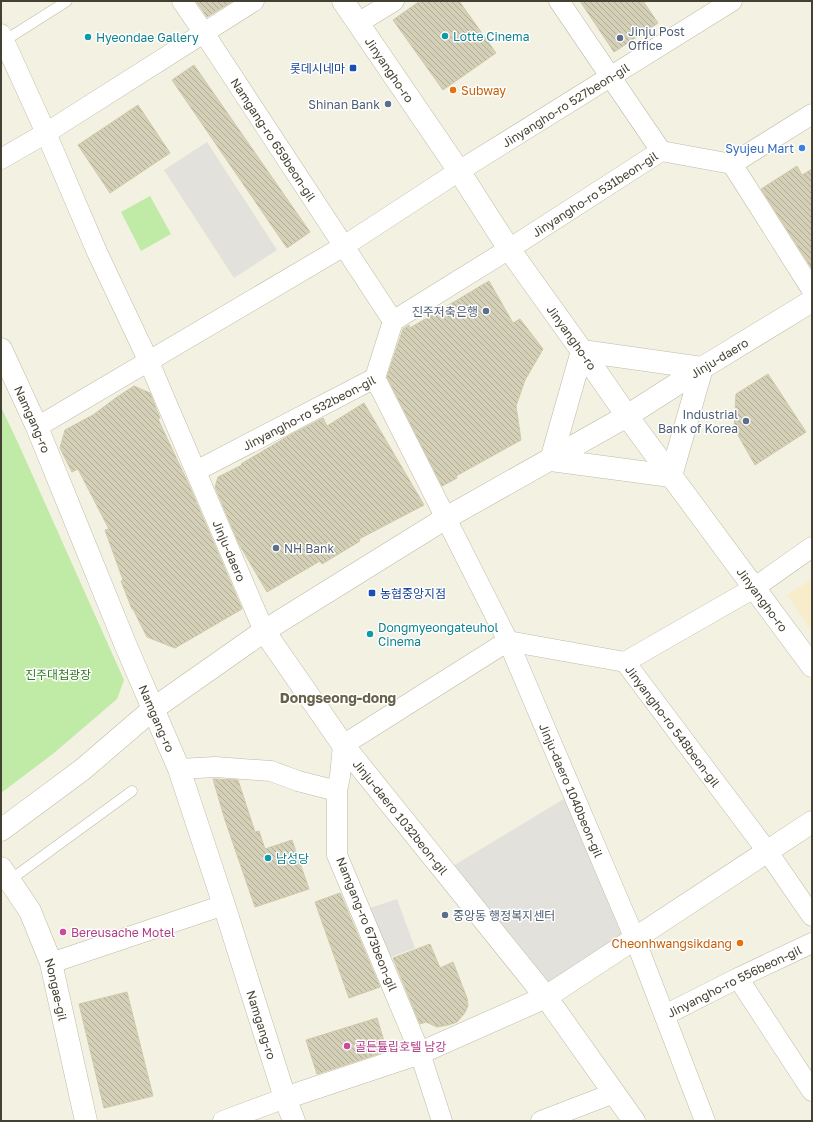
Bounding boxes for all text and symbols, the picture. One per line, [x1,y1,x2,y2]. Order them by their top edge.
place label: Jinju Post Office [628,24,685,53]
place label: Lotte Cinema [453,29,529,44]
place label: Hyeondae Gallery [96,30,199,45]
marker: Lotte Cinema [440,31,450,41]
marker: Hyeondae Gallery [83,32,93,42]
marker: Jinju Post Office [615,33,625,43]
street label: Jinyangho-ro [362,34,417,105]
street label: Jinyangho-ro 527beon-gil [499,59,632,150]
place label: 롯데시네마 [290,61,345,76]
marker: 롯데시네마 [348,63,358,73]
street label: Namgang-ro 659beon-gil [228,75,320,204]
place label: Subway [461,83,506,98]
marker: Subway [448,85,458,95]
place label: Shinan Bank [308,97,380,112]
marker: Shinan Bank [383,99,393,109]
place label: Syujeu Mart [725,141,794,156]
marker: Syujeu Mart [797,143,807,153]
street label: Jinyangho-ro 531beon-gil [529,148,661,240]
street label: Jinyangho-ro [544,302,600,373]
place label: 진주저축은행 [412,304,478,319]
marker: 진주저축은행 [481,306,491,316]
street label: Jinju-daero [687,334,751,381]
street label: Jinyangho-ro 532beon-gil [240,372,378,453]
street label: Namgang-ro [11,383,54,455]
place label: Industrial Bank of Korea [658,407,738,436]
marker: Industrial Bank of Korea [741,416,751,426]
street label: Jinju-daero [210,518,249,584]
place label: NH Bank [284,541,334,556]
marker: NH Bank [271,543,281,553]
street label: Jinyangho-ro [734,564,791,634]
place label: 농협중앙지점 [380,586,446,601]
marker: 농협중앙지점 [367,588,377,598]
place label: Dongmyeongateuhol Cinema [378,620,498,649]
marker: Dongmyeongateuhol Cinema [365,629,375,639]
street label: Jinyangho-ro 548beon-gil [622,662,724,790]
park label: 진주대첩광장 [25,667,91,682]
street label: Namgang-ro [136,682,178,754]
district label: Dongseong-dong [280,689,396,706]
street label: Jinju-daero 1040beon-gil [536,721,607,860]
street label: Jinju-daero 1032beon-gil [350,756,452,878]
place label: 남성당 [276,851,309,866]
marker: 남성당 [263,853,273,863]
street label: Namgang-ro 673beon-gil [333,855,401,993]
place label: 중앙동 행정복지센터 [453,908,555,923]
marker: 중앙동 행정복지센터 [440,910,450,920]
place label: Bereusache Motel [71,925,175,940]
marker: Bereusache Motel [58,927,68,937]
place label: Cheonhwangsikdang [612,936,732,951]
marker: Cheonhwangsikdang [735,938,745,948]
street label: Jinyangho-ro 556beon-gil [664,942,804,1020]
street label: Nongae-gil [42,956,71,1022]
street label: Namgang-ro [244,988,280,1061]
place label: 골든튤립호텔 남강 [355,1039,446,1054]
marker: 골든튤립호텔 남강 [342,1041,352,1051]

